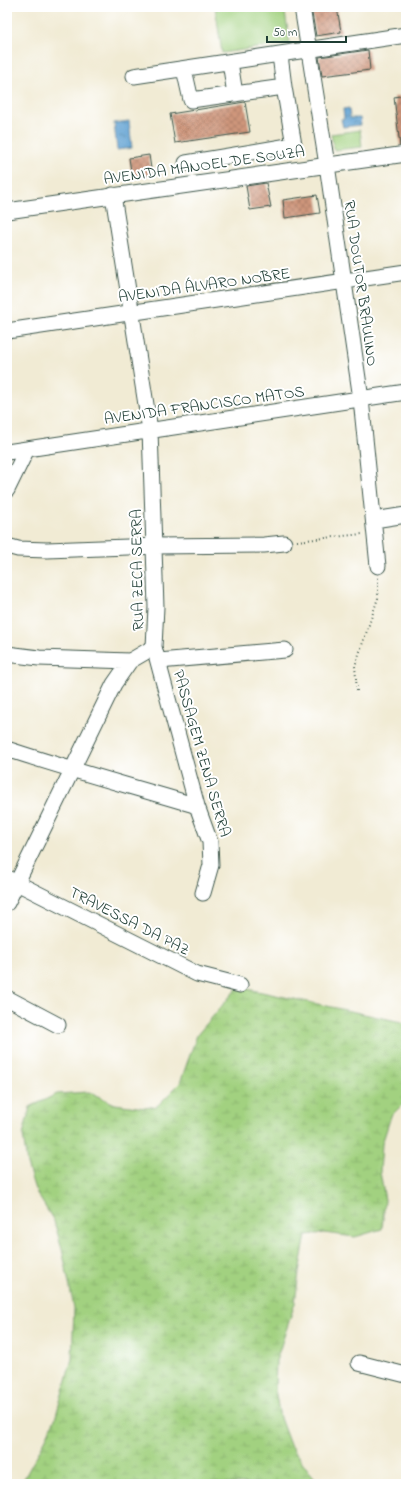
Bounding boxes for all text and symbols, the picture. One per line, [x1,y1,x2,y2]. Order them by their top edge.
scale bar [267,18,346,44]
text: 50 m [273,24,297,42]
street label: AVENIDA MANOEL DE SOUZA [102,140,307,192]
street label: RUA DOUTOR BRAULINO [336,199,384,368]
street label: AVENIDA ÁLVARO NOBRE [117,262,292,310]
street label: AVENIDA FRANCISCO MATOS [102,380,306,432]
street label: RUA ZECA SERRA [125,509,151,631]
street label: PASSAGEM ZENA SERRA [166,667,236,840]
street label: TRAVESSA DA PAZ [65,881,193,963]

